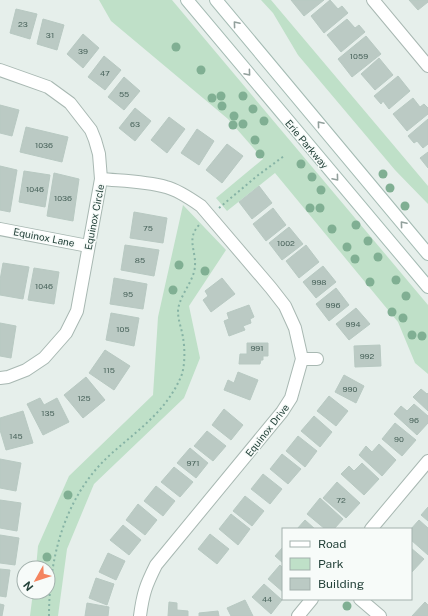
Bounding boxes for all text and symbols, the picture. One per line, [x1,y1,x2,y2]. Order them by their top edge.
house number: 23 [18,19,28,29]
one-way arrow [234,22,241,29]
house number: 31 [46,30,54,40]
house number: 39 [78,46,88,56]
house number: 1059 [350,51,368,61]
house number: 47 [100,68,110,78]
one-way arrow [243,68,250,75]
house number: 55 [119,89,129,99]
street label: Erie Parkway [283,117,331,171]
house number: 63 [130,119,140,129]
one-way arrow [317,121,324,129]
house number: 1036 [35,140,53,150]
one-way arrow [332,174,339,181]
street label: Equinox Circle [82,183,106,251]
house number: 1046 [26,184,44,194]
house number: 1036 [54,193,72,203]
one-way arrow [400,221,407,228]
house number: 75 [143,223,153,233]
street label: Equinox Lane [12,225,76,249]
house number: 1002 [277,238,295,248]
house number: 85 [135,255,145,265]
house number: 998 [311,277,327,287]
house number: 1046 [35,281,53,291]
house number: 95 [123,289,133,299]
house number: 996 [326,300,340,310]
house number: 994 [346,319,360,329]
house number: 105 [116,324,130,334]
house number: 991 [250,343,264,353]
house number: 992 [360,351,375,361]
house number: 115 [103,365,115,375]
house number: 990 [343,384,357,394]
house number: 125 [77,393,91,403]
street label: Equinox Drive [243,401,292,459]
house number: 135 [41,408,55,418]
house number: 96 [409,415,419,425]
house number: 145 [9,431,23,441]
house number: 90 [394,434,404,444]
house number: 971 [186,458,200,468]
house number: 72 [336,495,346,505]
legend [282,528,412,600]
text: Road [318,537,346,551]
text: Park [318,557,344,571]
north arrow [16,560,56,600]
text: Building [318,577,364,591]
text: N [21,579,36,593]
house number: 44 [262,594,272,604]

